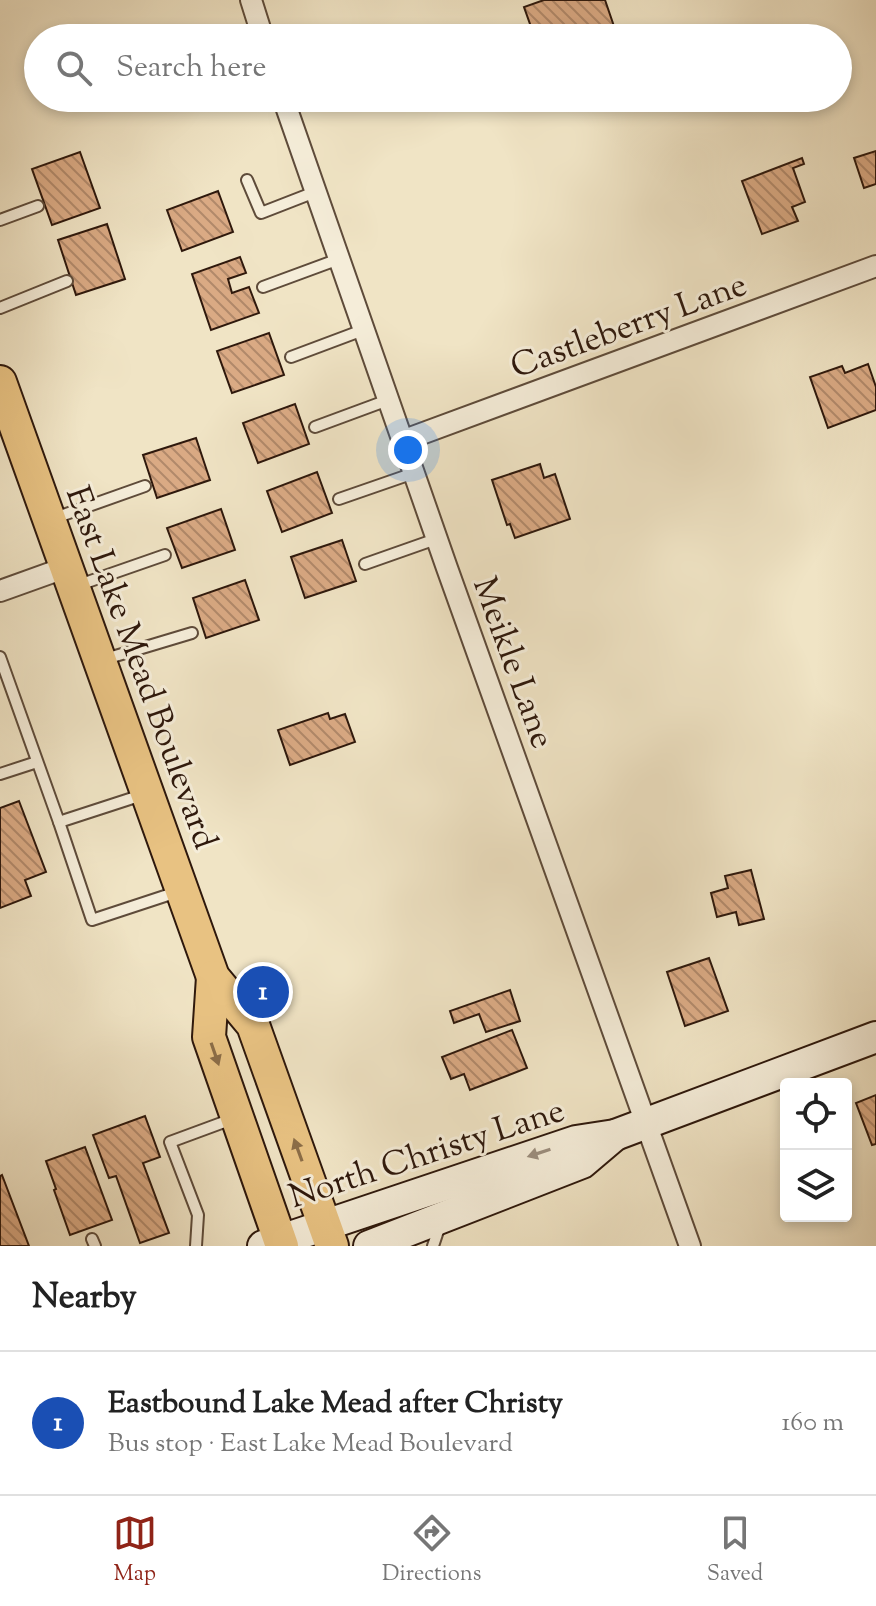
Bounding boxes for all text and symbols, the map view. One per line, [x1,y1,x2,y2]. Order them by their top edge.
search box [24,24,852,112]
icon: search [52,46,96,90]
text: Search here [116,47,266,90]
street label: Castleberry Lane [504,262,754,393]
your location [388,430,428,470]
street label: East Lake Mead Boulevard [51,480,228,856]
street label: Meikle Lane [458,571,565,756]
pin: 1 [237,962,289,1022]
one-way arrow [209,1043,221,1067]
map controls [780,1078,852,1222]
button: locate [780,1078,852,1150]
street label: North Christy Lane [283,1088,571,1223]
one-way arrow [291,1138,303,1162]
one-way arrow [527,1147,551,1160]
button: layers [780,1150,852,1222]
text: Nearby [32,1274,137,1323]
text: Eastbound Lake Mead after Christy [108,1383,563,1426]
text: 1 [54,1405,62,1442]
text: 160 m [781,1405,844,1442]
text: Bus stop · East Lake Mead Boulevard [108,1426,513,1463]
tab: Map [113,1511,157,1591]
tab: Directions [382,1511,481,1591]
tab: Saved [707,1511,763,1591]

